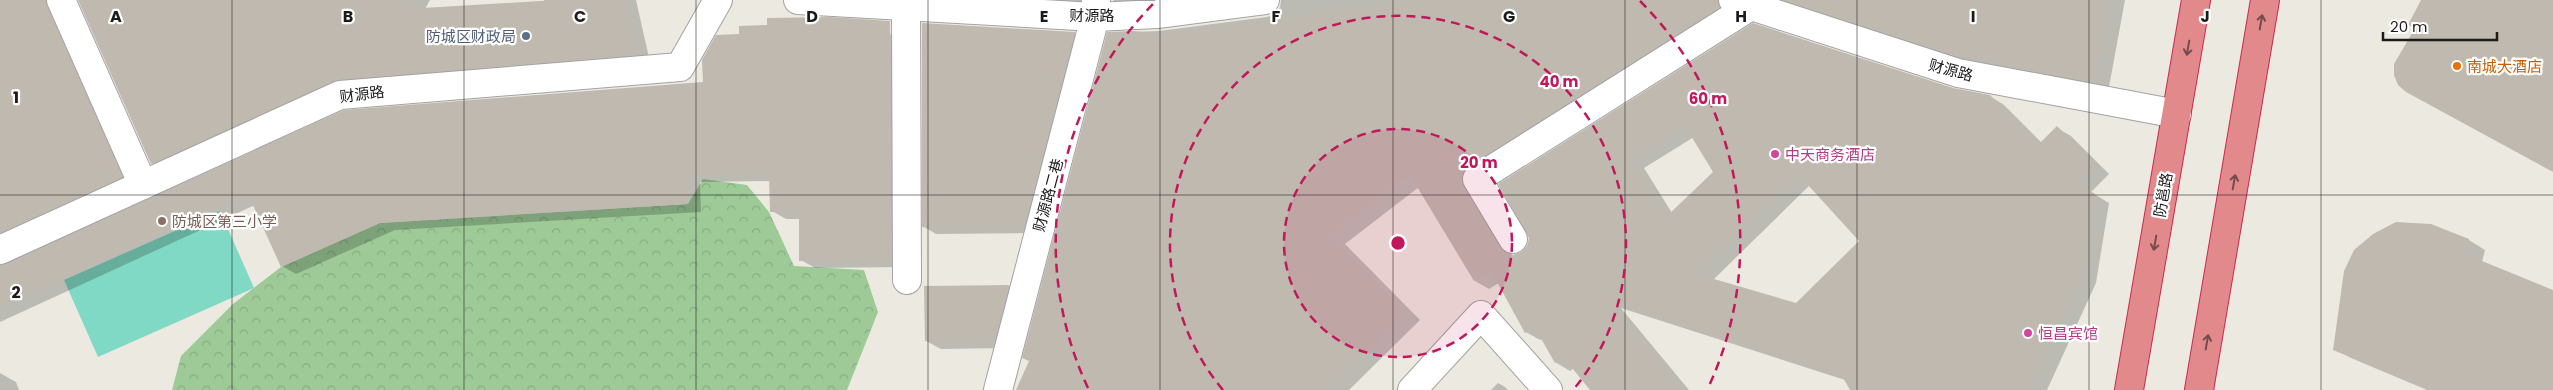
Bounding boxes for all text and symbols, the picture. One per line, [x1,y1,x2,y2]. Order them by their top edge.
text: A [110,5,122,28]
text: B [343,5,353,28]
text: C [574,5,586,28]
text: D [806,5,818,28]
text: E [1040,5,1048,28]
street label: 财源路 [1069,5,1115,26]
text: F [1272,5,1281,28]
text: G [1503,5,1515,28]
text: H [1735,5,1747,28]
text: I [1971,5,1975,28]
text: J [2200,5,2210,28]
scale bar [2383,10,2497,42]
one-way arrow [2257,14,2267,30]
text: 20 m [2390,16,2428,37]
place label: 防城区财政局 [426,26,516,47]
marker: 防城区财政局 [520,30,532,42]
one-way arrow [2182,40,2192,56]
street label: 财源路 [1927,54,1975,86]
place label: 南城大酒店 [2467,56,2542,77]
marker: 南城大酒店 [2451,60,2463,72]
text: 40 m [1539,71,1579,92]
street label: 财源路 [338,81,386,107]
text: 1 [13,86,19,109]
text: 60 m [1689,88,1727,109]
place label: 中天商务酒店 [1785,144,1875,165]
marker: 中天商务酒店 [1769,148,1781,160]
text: 20 m [1460,152,1498,173]
street label: 财源路二巷 [1028,156,1068,234]
street label: 防邕路 [2149,171,2177,219]
one-way arrow [2229,174,2239,190]
place label: 防城区第三小学 [172,211,277,232]
marker: 防城区第三小学 [156,215,168,227]
centre of rings [1389,234,1407,252]
one-way arrow [2149,234,2159,250]
text: 2 [11,281,21,304]
place label: 恒昌宾馆 [2038,323,2098,344]
marker: 恒昌宾馆 [2022,327,2034,339]
one-way arrow [2202,334,2212,350]

